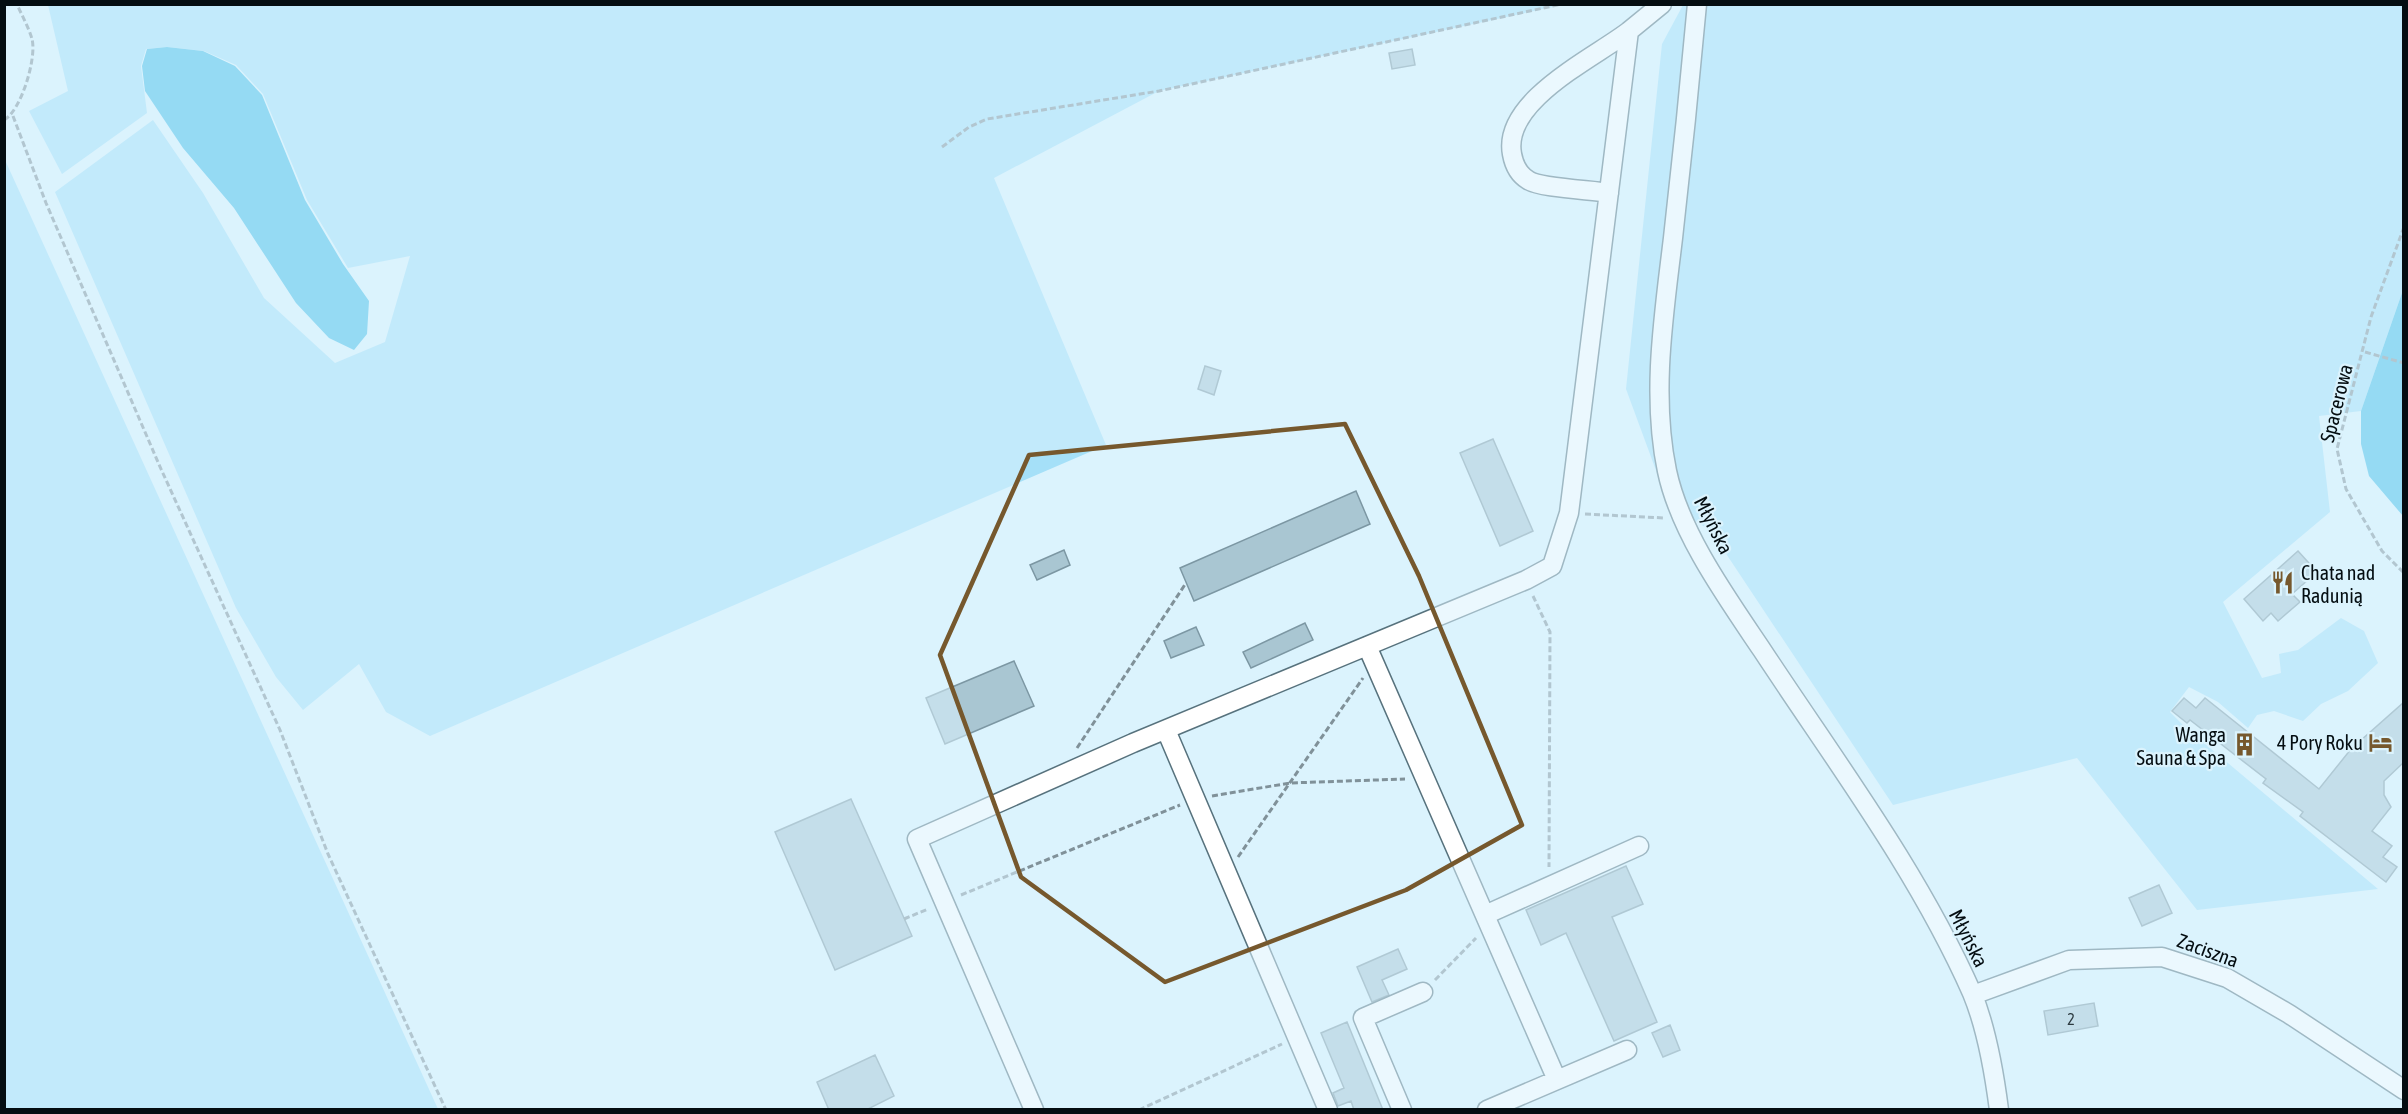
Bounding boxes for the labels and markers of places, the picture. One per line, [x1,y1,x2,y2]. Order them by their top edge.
place label: Chata nad Radunią [2301,561,2375,607]
restaurant icon: Chata nad Radunią [2270,570,2296,596]
place label: Wanga Sauna & Spa [2137,723,2226,769]
hotel icon: 4 Pory Roku [2368,729,2394,755]
place label: 4 Pory Roku [2277,731,2363,754]
building icon: Wanga Sauna & Spa [2231,732,2257,758]

